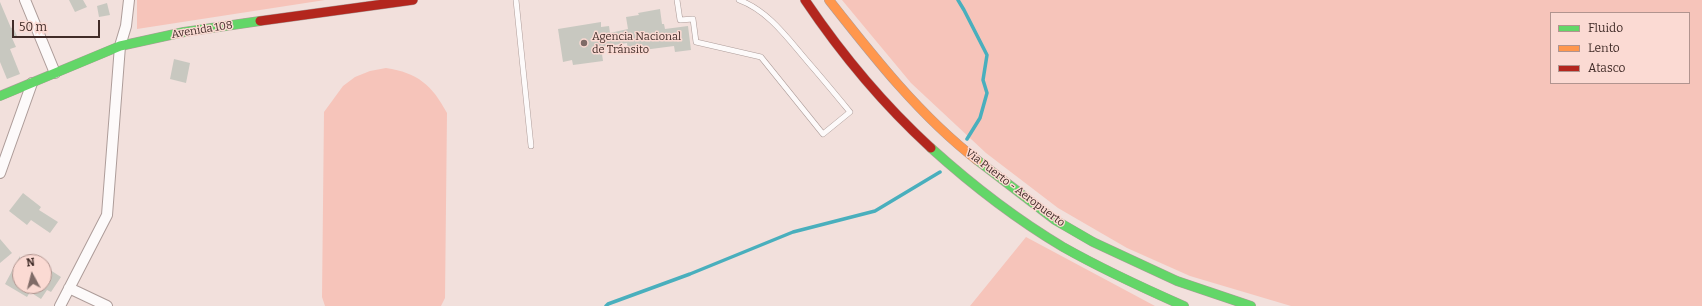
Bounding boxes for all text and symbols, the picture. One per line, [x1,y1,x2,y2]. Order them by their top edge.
scale bar [14,12,102,38]
legend [1550,12,1690,84]
street label: Avenida 108 [170,19,234,41]
text: 50 m [19,20,47,34]
text: Fluido [1588,21,1623,35]
place label: Agencia Nacional de Tránsito [592,30,681,56]
marker: Agencia Nacional de Tránsito [579,38,589,48]
text: Lento [1588,41,1620,55]
text: Atasco [1588,61,1626,75]
street label: Via Puerto - Aeropuerto [963,146,1067,230]
north arrow [12,254,52,294]
text: N [26,256,36,270]

